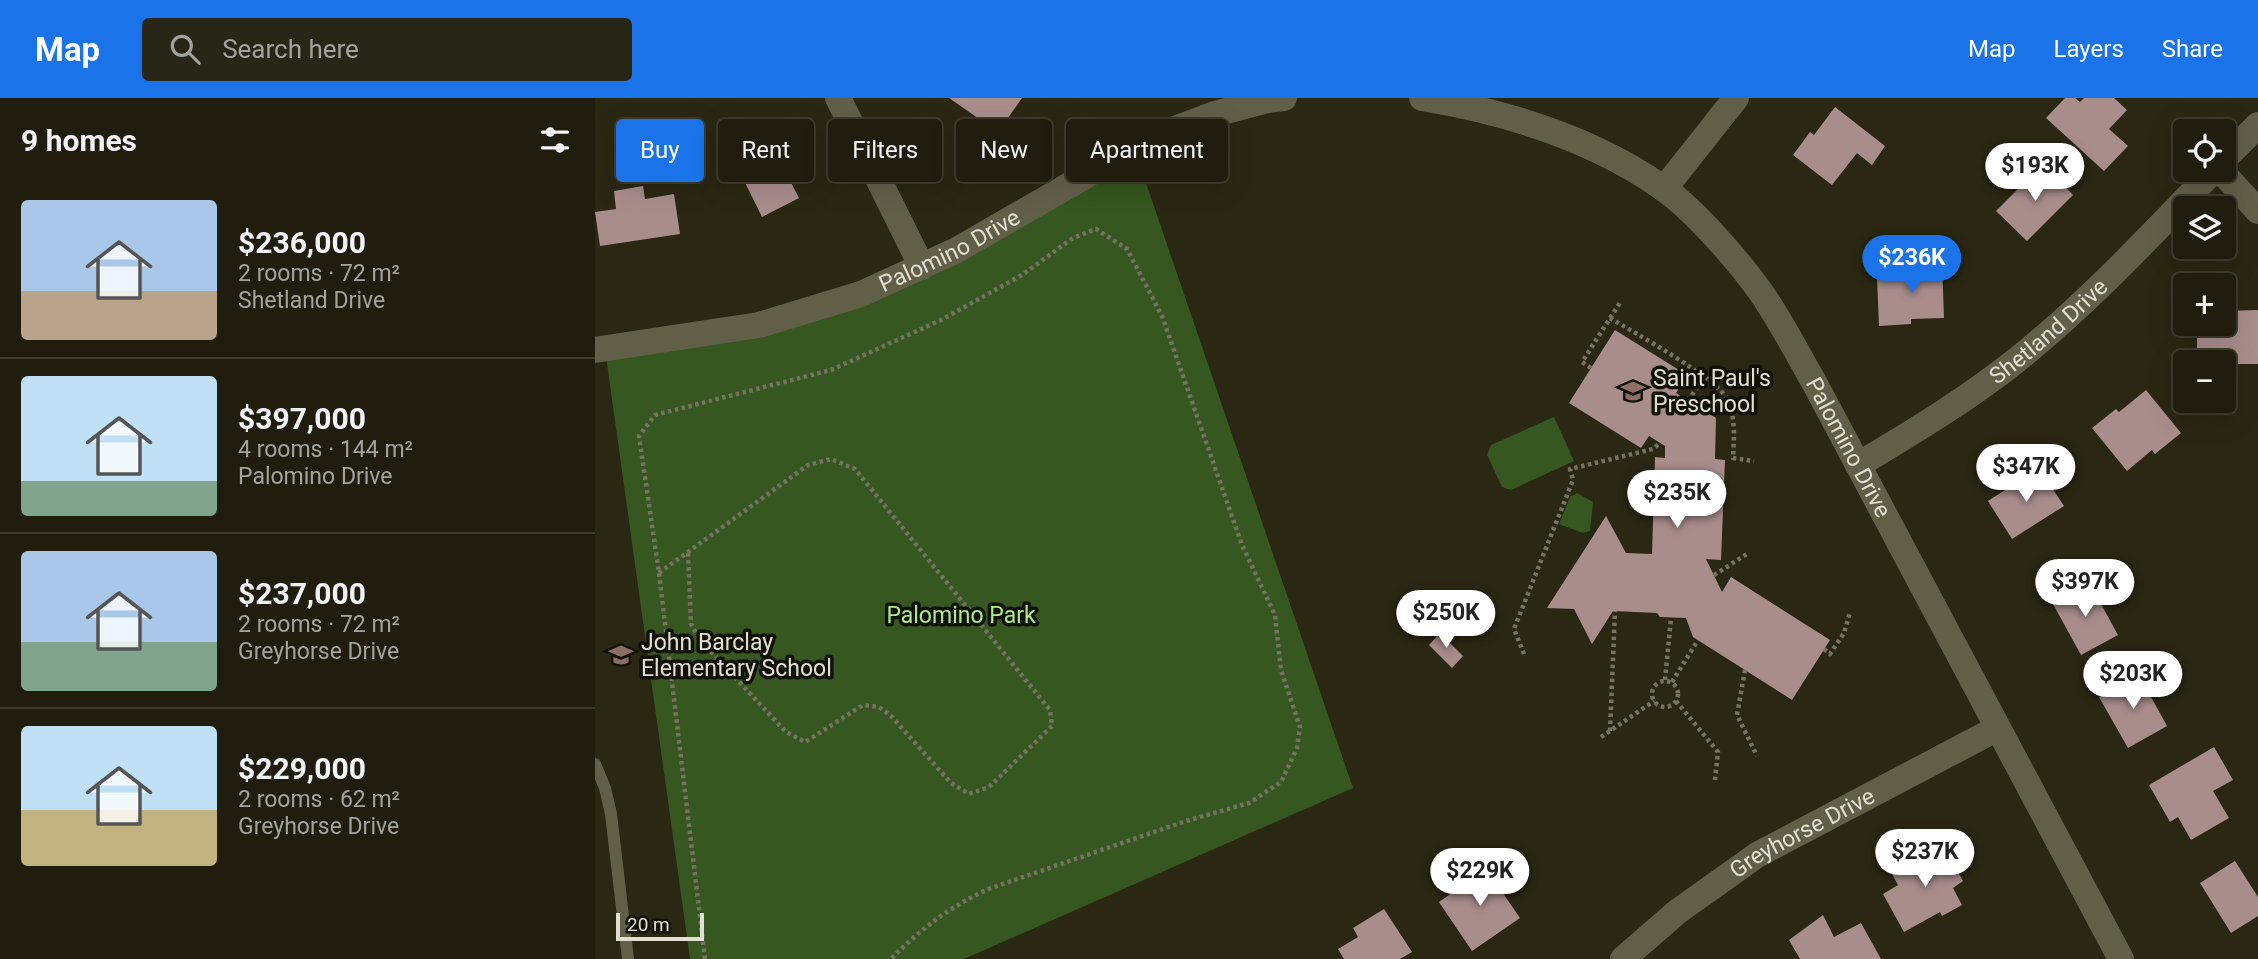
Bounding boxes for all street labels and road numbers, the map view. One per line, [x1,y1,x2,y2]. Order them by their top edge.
street label: Palomino Drive [875,203,1025,297]
street label: Shetland Drive [1984,273,2113,390]
street label: Palomino Drive [1800,373,1897,522]
street label: Greyhorse Drive [1724,782,1879,884]

